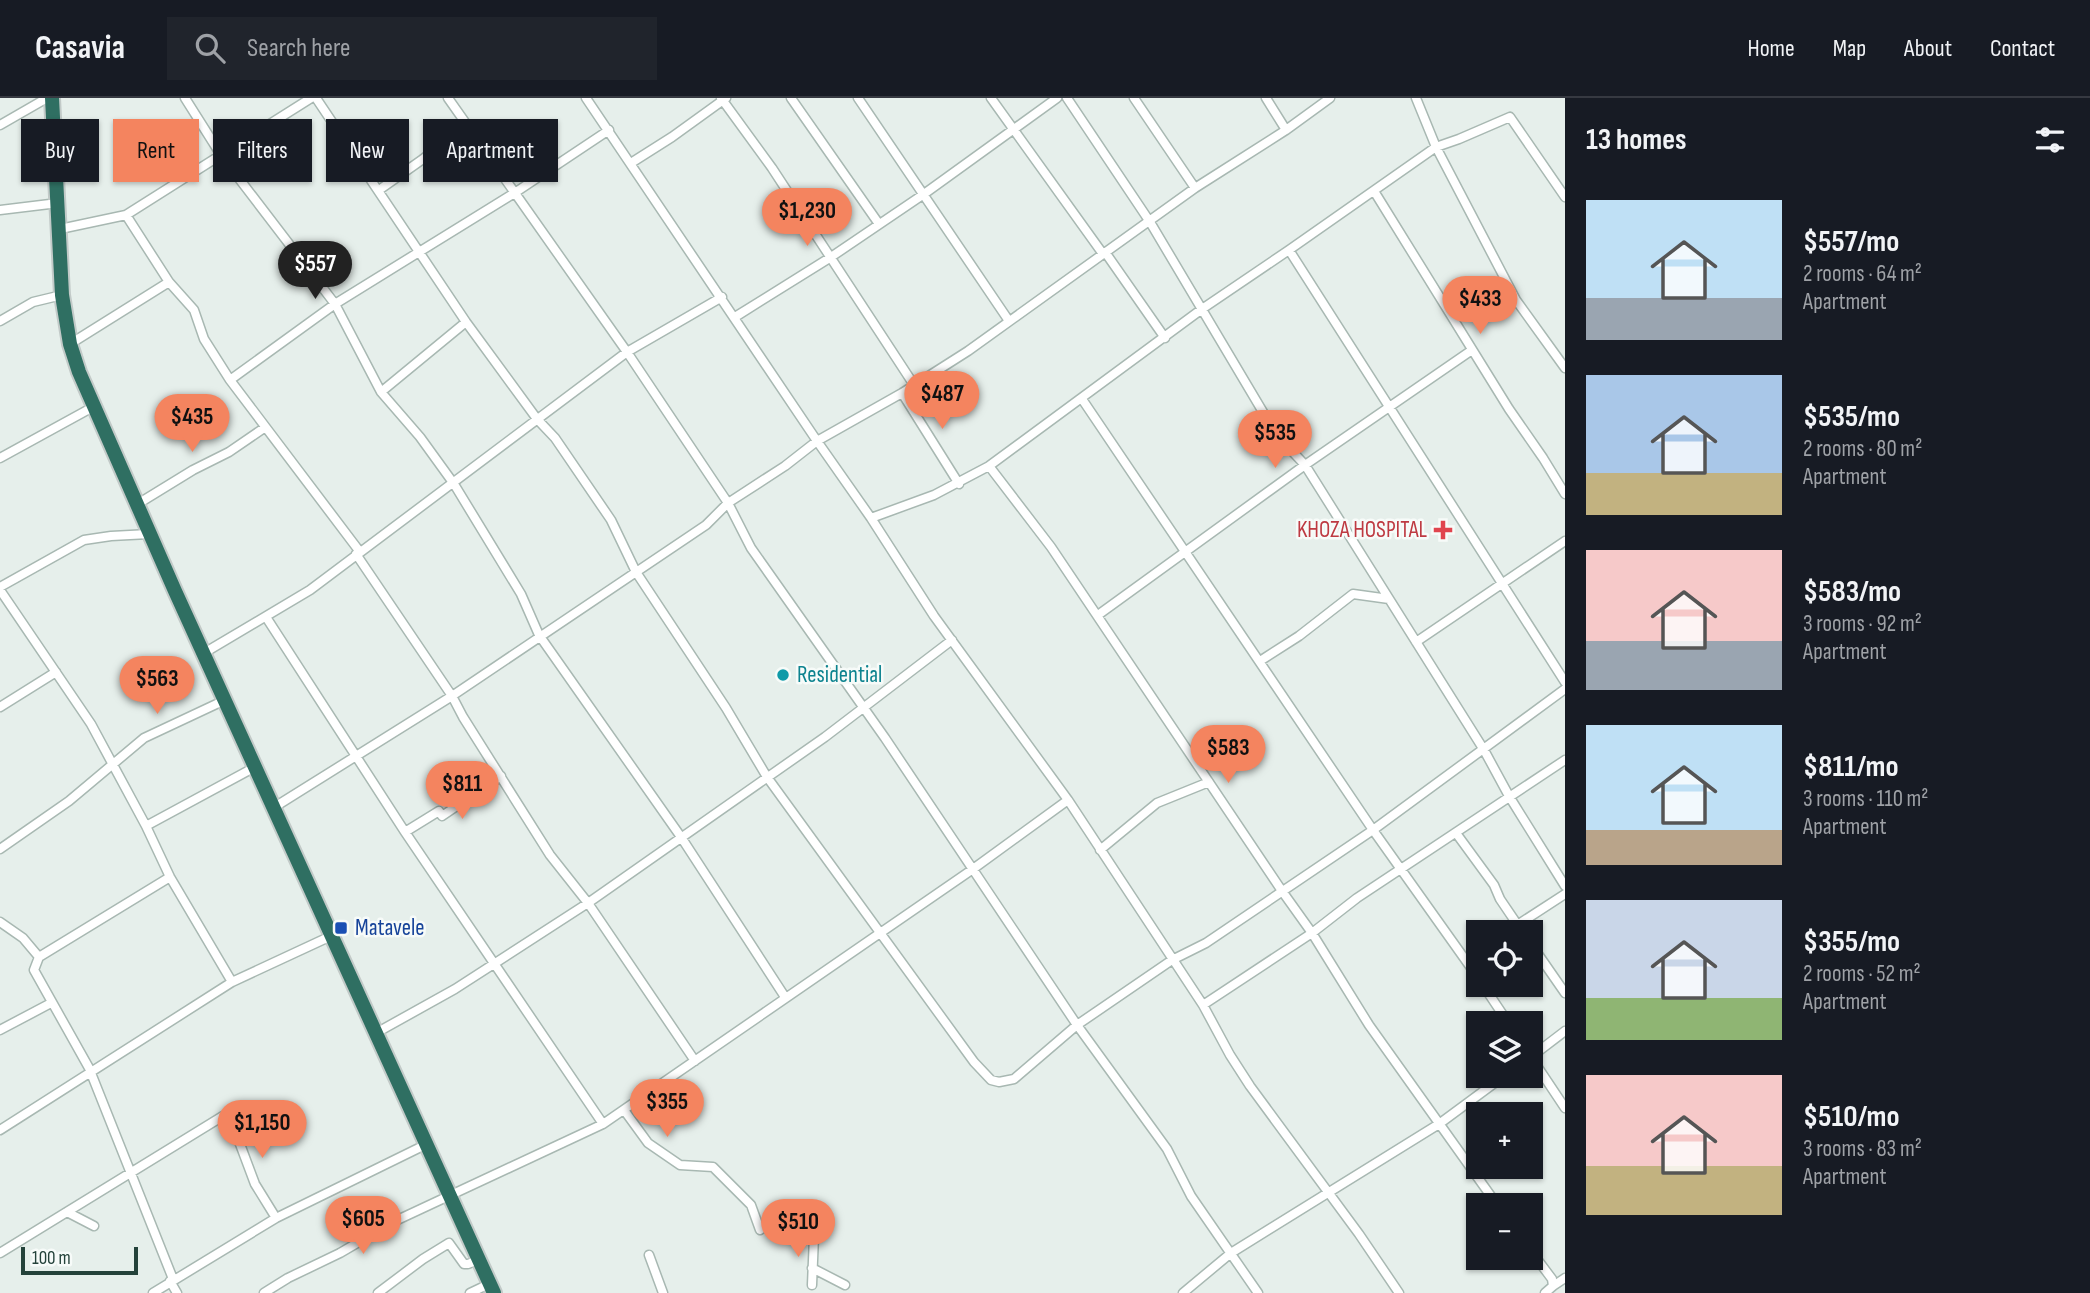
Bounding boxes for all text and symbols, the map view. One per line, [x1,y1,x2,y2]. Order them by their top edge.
search box [167,17,657,80]
text: Casavia [35,28,125,68]
icon: search [191,29,229,67]
text: Search here [247,33,350,64]
text: Home [1747,34,1795,63]
text: Map [1833,34,1866,63]
text: About [1904,34,1952,63]
text: Contact [1990,34,2055,63]
chip: Buy [21,119,99,182]
chip: Rent [113,119,199,182]
chip: Filters [213,119,312,182]
chip: New [326,119,409,182]
chip: Apartment [423,119,558,182]
icon: filters [2031,121,2069,159]
text: 13 homes [1586,122,1687,158]
pin: $1,230 [750,188,864,248]
text: $1,230 [778,197,836,225]
text: $557/mo [1803,224,1899,260]
icon: home [1642,228,1726,312]
pin: $557 [274,242,356,301]
text: $557 [294,250,336,278]
text: 2 rooms · 64 m² [1803,260,1922,288]
pin: $433 [1439,276,1521,336]
text: $433 [1458,285,1502,313]
text: Apartment [1803,288,1887,316]
pin: $487 [901,372,983,431]
text: $487 [920,380,964,408]
pin: $435 [151,394,233,454]
text: $535/mo [1803,399,1900,435]
text: $435 [171,403,213,431]
icon: home [1642,403,1726,487]
pin: $535 [1234,410,1316,470]
text: $535 [1254,419,1296,447]
text: 2 rooms · 80 m² [1803,435,1922,463]
text: Apartment [1803,463,1887,491]
place label: KHOZA HOSPITAL [1297,516,1427,544]
marker: KHOZA HOSPITAL [1433,520,1453,540]
text: $583/mo [1803,574,1901,610]
icon: home [1642,578,1726,662]
text: 3 rooms · 92 m² [1803,610,1922,638]
text: Apartment [1803,638,1887,666]
pin: $563 [116,656,198,716]
place label: Residential [797,661,882,689]
text: $563 [136,665,179,693]
marker: Residential [775,667,791,683]
pin: $583 [1187,726,1269,785]
text: $583 [1206,734,1250,762]
text: $811/mo [1803,749,1899,785]
icon: home [1642,753,1726,837]
pin: $811 [421,762,503,821]
text: $811 [442,770,482,798]
text: 3 rooms · 110 m² [1803,785,1928,813]
text: Apartment [1803,813,1887,841]
place label: Matavele [355,914,425,942]
marker: Matavele [333,920,349,936]
map controls [1466,920,1543,1270]
button: locate [1466,920,1543,997]
text: $355/mo [1803,924,1900,960]
icon: home [1642,928,1726,1012]
text: 2 rooms · 52 m² [1803,960,1921,988]
text: Apartment [1803,988,1887,1016]
button: layers [1466,1011,1543,1088]
pin: $355 [626,1080,708,1139]
text: $355 [646,1088,688,1116]
text: $510/mo [1803,1099,1900,1135]
pin: $1,150 [205,1100,319,1160]
button: + [1466,1102,1543,1179]
icon: home [1642,1103,1726,1187]
text: $1,150 [234,1109,290,1137]
text: 3 rooms · 83 m² [1803,1135,1922,1163]
text: Apartment [1803,1163,1887,1191]
button: − [1466,1193,1543,1270]
pin: $605 [322,1196,404,1256]
pin: $510 [757,1200,839,1259]
text: $605 [341,1205,385,1233]
text: $510 [777,1208,819,1236]
scale bar [21,1244,138,1276]
text: 100 m [32,1247,71,1270]

